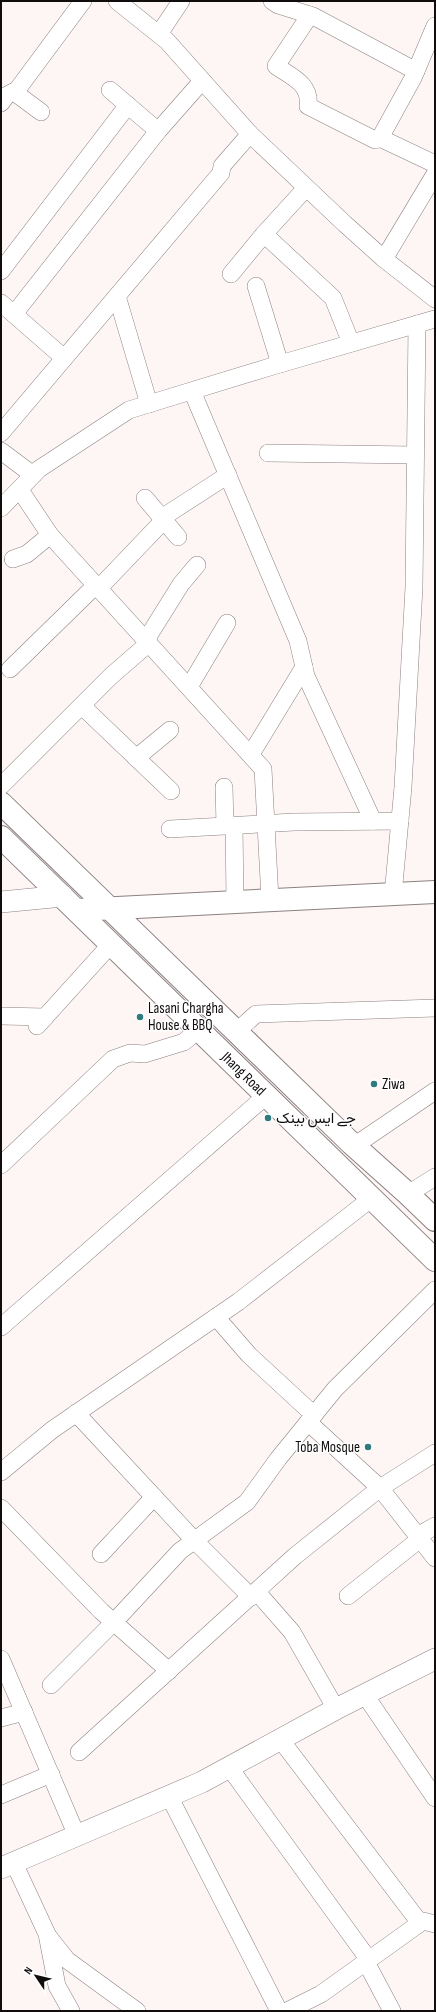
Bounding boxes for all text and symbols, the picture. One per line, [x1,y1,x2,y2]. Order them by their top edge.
place label: Lasani Chargha House & BBQ [148,999,224,1035]
marker: Lasani Chargha House & BBQ [135,1012,145,1022]
street label: Jhang Road [217,1047,270,1100]
place label: Ziwa [382,1075,405,1094]
marker: Ziwa [369,1079,379,1089]
place label: جے ایس بینک [276,1109,356,1128]
marker: جے ایس بینک [263,1113,273,1123]
place label: Toba Mosque [295,1438,360,1457]
marker: Toba Mosque [363,1442,373,1452]
north arrow [16,1956,56,1996]
text: N [21,1964,35,1977]

